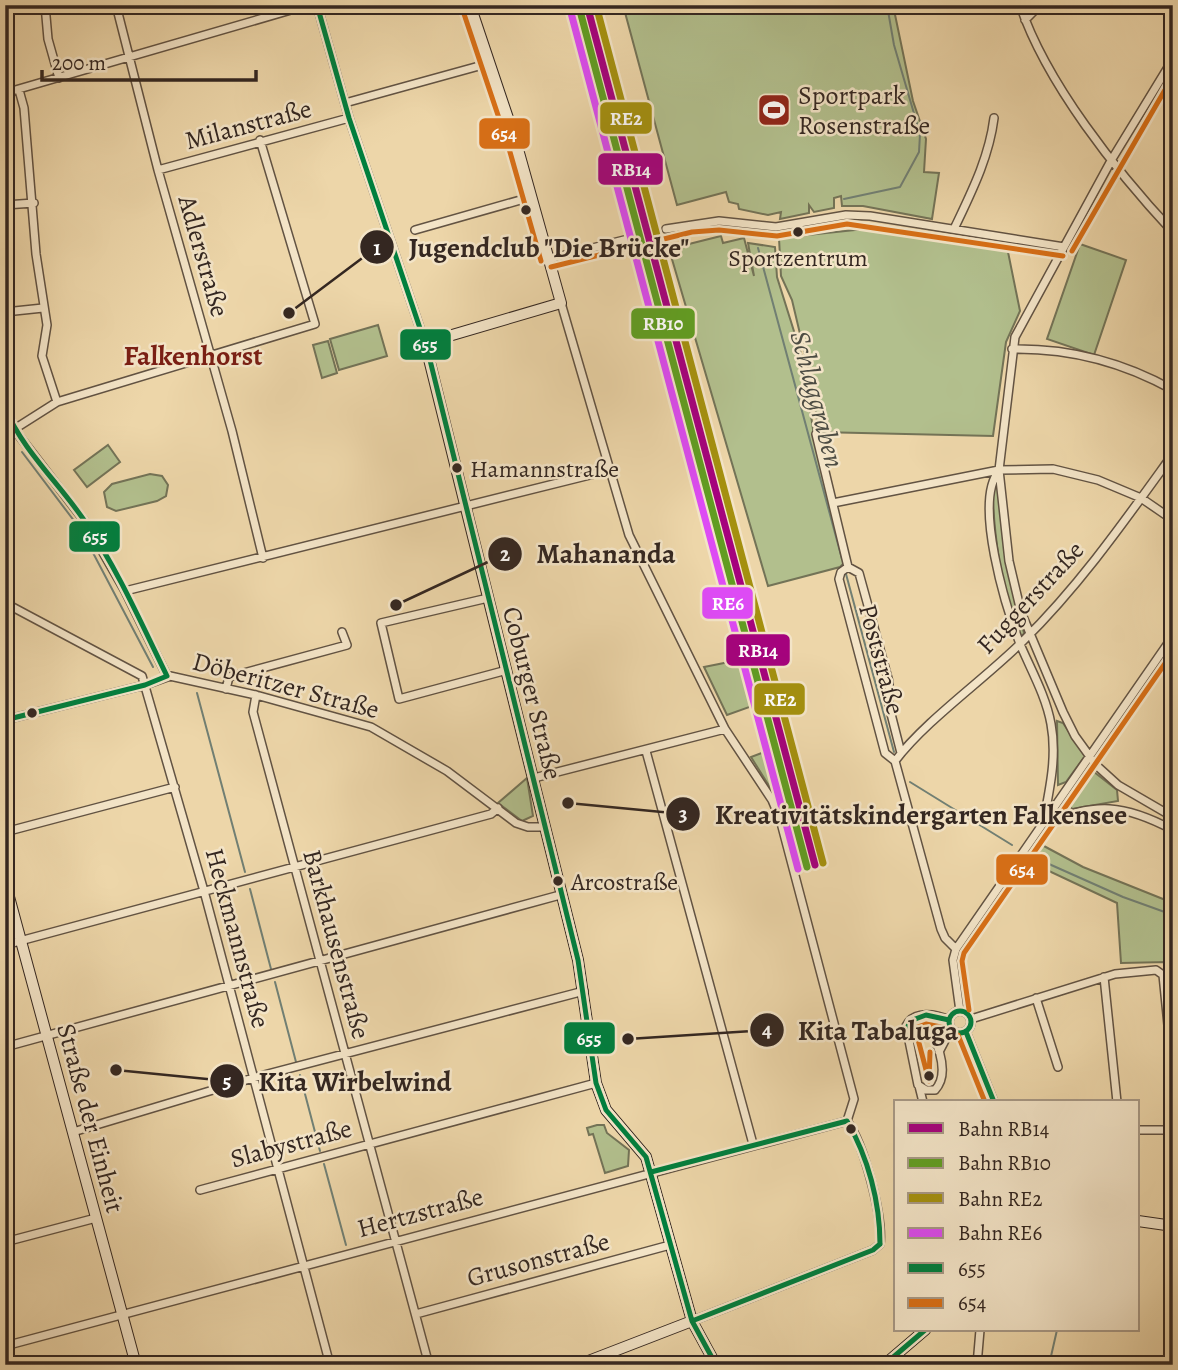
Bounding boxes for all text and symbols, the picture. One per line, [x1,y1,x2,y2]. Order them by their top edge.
scale bar [42,38,256,82]
text: 200 m [52,49,106,77]
place label: Sportpark Rosenstraße [798,78,930,143]
street label: Milanstraße [181,91,315,158]
sports icon: Sportpark Rosenstraße [755,91,793,129]
line badge: RE2 [599,101,653,135]
text: RE2 [610,106,642,132]
line badge: 654 [478,117,531,150]
text: 654 [491,121,517,147]
line badge: RB14 [597,152,664,186]
text: RB14 [611,157,651,183]
street label: Adlerstraße [169,190,238,321]
unlabelled marker [519,203,533,217]
callout: Jugendclub "Die Brücke" [360,223,704,272]
marker: Sportzentrum [791,225,805,239]
text: Jugendclub "Die Brücke" [409,229,689,267]
text: 1 [373,234,381,262]
place label: Sportzentrum [728,242,868,274]
line badge: RB10 [630,307,696,340]
text: RB10 [643,311,684,337]
water label: Schlaggraben [780,326,854,472]
line badge: 655 [399,328,452,361]
text: 655 [412,332,438,358]
district label: Falkenhorst [123,337,263,375]
place label: Hamannstraße [470,453,619,485]
marker: Hamannstraße [450,461,464,475]
line badge: 655 [68,520,121,553]
text: 655 [82,524,108,550]
callout: Mahananda [488,529,690,578]
street label: Fuggerstraße [969,533,1092,662]
text: Mahananda [536,535,676,573]
text: 2 [500,540,510,568]
line badge: RE6 [701,586,754,620]
text: RE6 [712,591,744,617]
street label: Poststraße [850,600,913,718]
street label: Coburger Straße [494,603,571,783]
line badge: RB14 [725,633,791,667]
text: RB14 [738,638,778,664]
street label: Döberitzer Straße [189,644,383,727]
line badge: RE2 [753,682,806,716]
text: RE2 [764,687,796,713]
unlabelled marker [25,706,39,720]
callout: Kreativitätskindergarten Falkensee [666,789,1141,838]
text: Kreativitätskindergarten Falkensee [715,796,1127,834]
text: 3 [678,800,688,828]
street label: Heckmannstraße [197,844,278,1032]
street label: Barkhausenstraße [294,846,379,1043]
line badge: 654 [995,853,1049,886]
text: 654 [1009,857,1035,883]
place label: Arcostraße [570,866,678,898]
marker: Arcostraße [551,874,565,888]
callout: Kita Tabaluga [749,1006,973,1055]
text: Kita Tabaluga [798,1012,959,1050]
text: 4 [762,1016,772,1044]
street label: Straße der Einheit [48,1020,133,1217]
line badge: 655 [563,1021,616,1055]
text: 655 [576,1026,602,1052]
callout: Kita Wirbelwind [210,1057,466,1106]
text: Kita Wirbelwind [258,1063,453,1101]
text: 5 [223,1067,232,1095]
unlabelled marker [922,1069,936,1083]
legend [894,1100,1140,1332]
street label: Slabystraße [227,1111,356,1176]
text: Bahn RB14 [958,1115,1049,1143]
unlabelled marker [844,1122,858,1136]
text: Bahn RB10 [958,1149,1051,1177]
street label: Hertzstraße [353,1179,487,1246]
text: Bahn RE2 [958,1185,1042,1213]
text: Bahn RE6 [958,1219,1042,1247]
street label: Grusonstraße [463,1224,613,1295]
text: 655 [958,1255,986,1283]
text: 654 [958,1289,986,1317]

